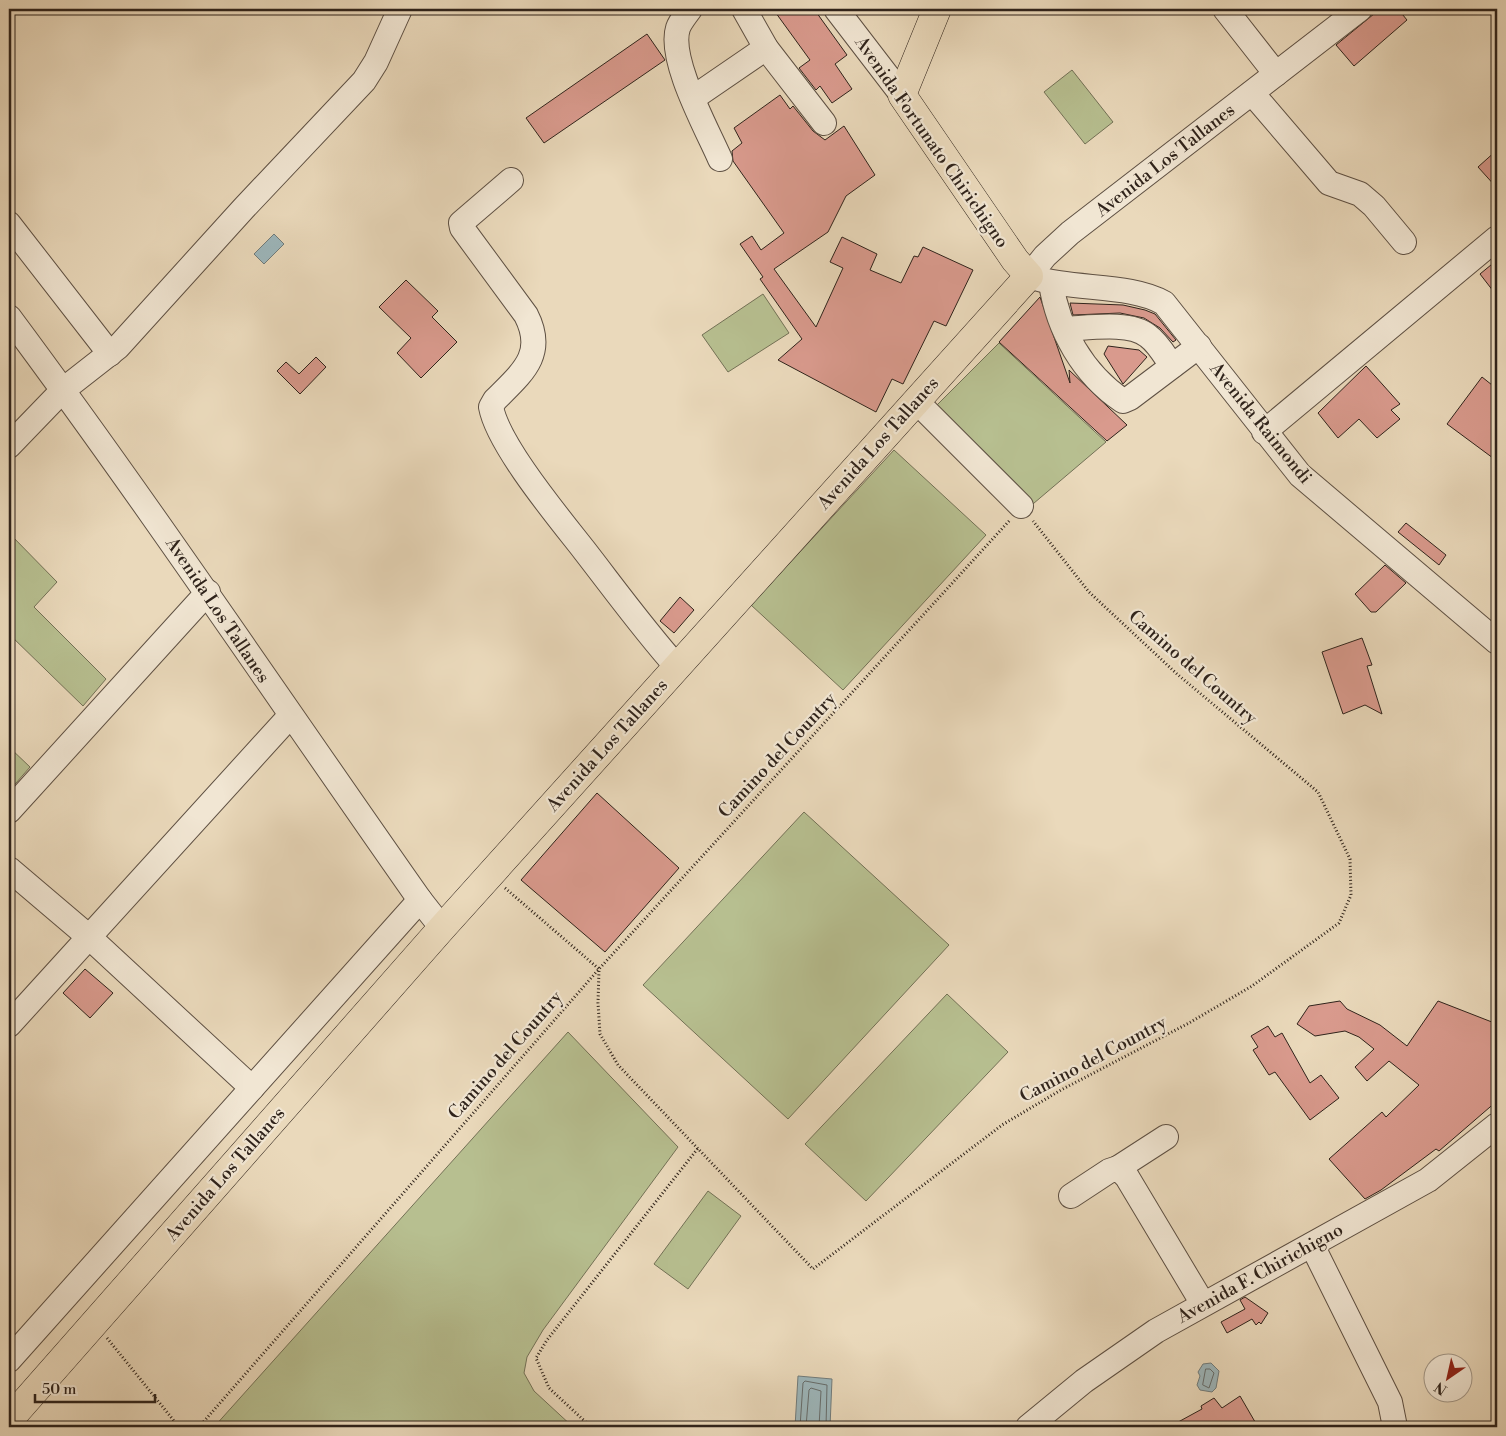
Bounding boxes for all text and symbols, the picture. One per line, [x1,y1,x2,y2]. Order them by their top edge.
street label: Avenida Fortunato Chirichigno [849,31,1014,253]
street label: Avenida Los Tallanes [1090,99,1240,223]
street label: Avenida Raimondi [1204,357,1317,489]
street label: Avenida Los Tallanes [812,372,944,515]
street label: Avenida Los Tallanes [160,532,275,688]
street label: Camino del Country [1124,605,1262,730]
street label: Avenida Los Tallanes [541,674,673,817]
street label: Camino del Country [713,688,842,823]
street label: Camino del Country [443,986,568,1124]
street label: Camino del Country [1016,1011,1171,1108]
street label: Avenida Los Tallanes [160,1102,290,1247]
street label: Avenida F. Chirichigno [1172,1218,1347,1329]
north arrow [1424,1354,1474,1404]
scale bar [35,1371,155,1403]
text: N [1432,1377,1451,1399]
text: 50 m [42,1380,76,1399]

